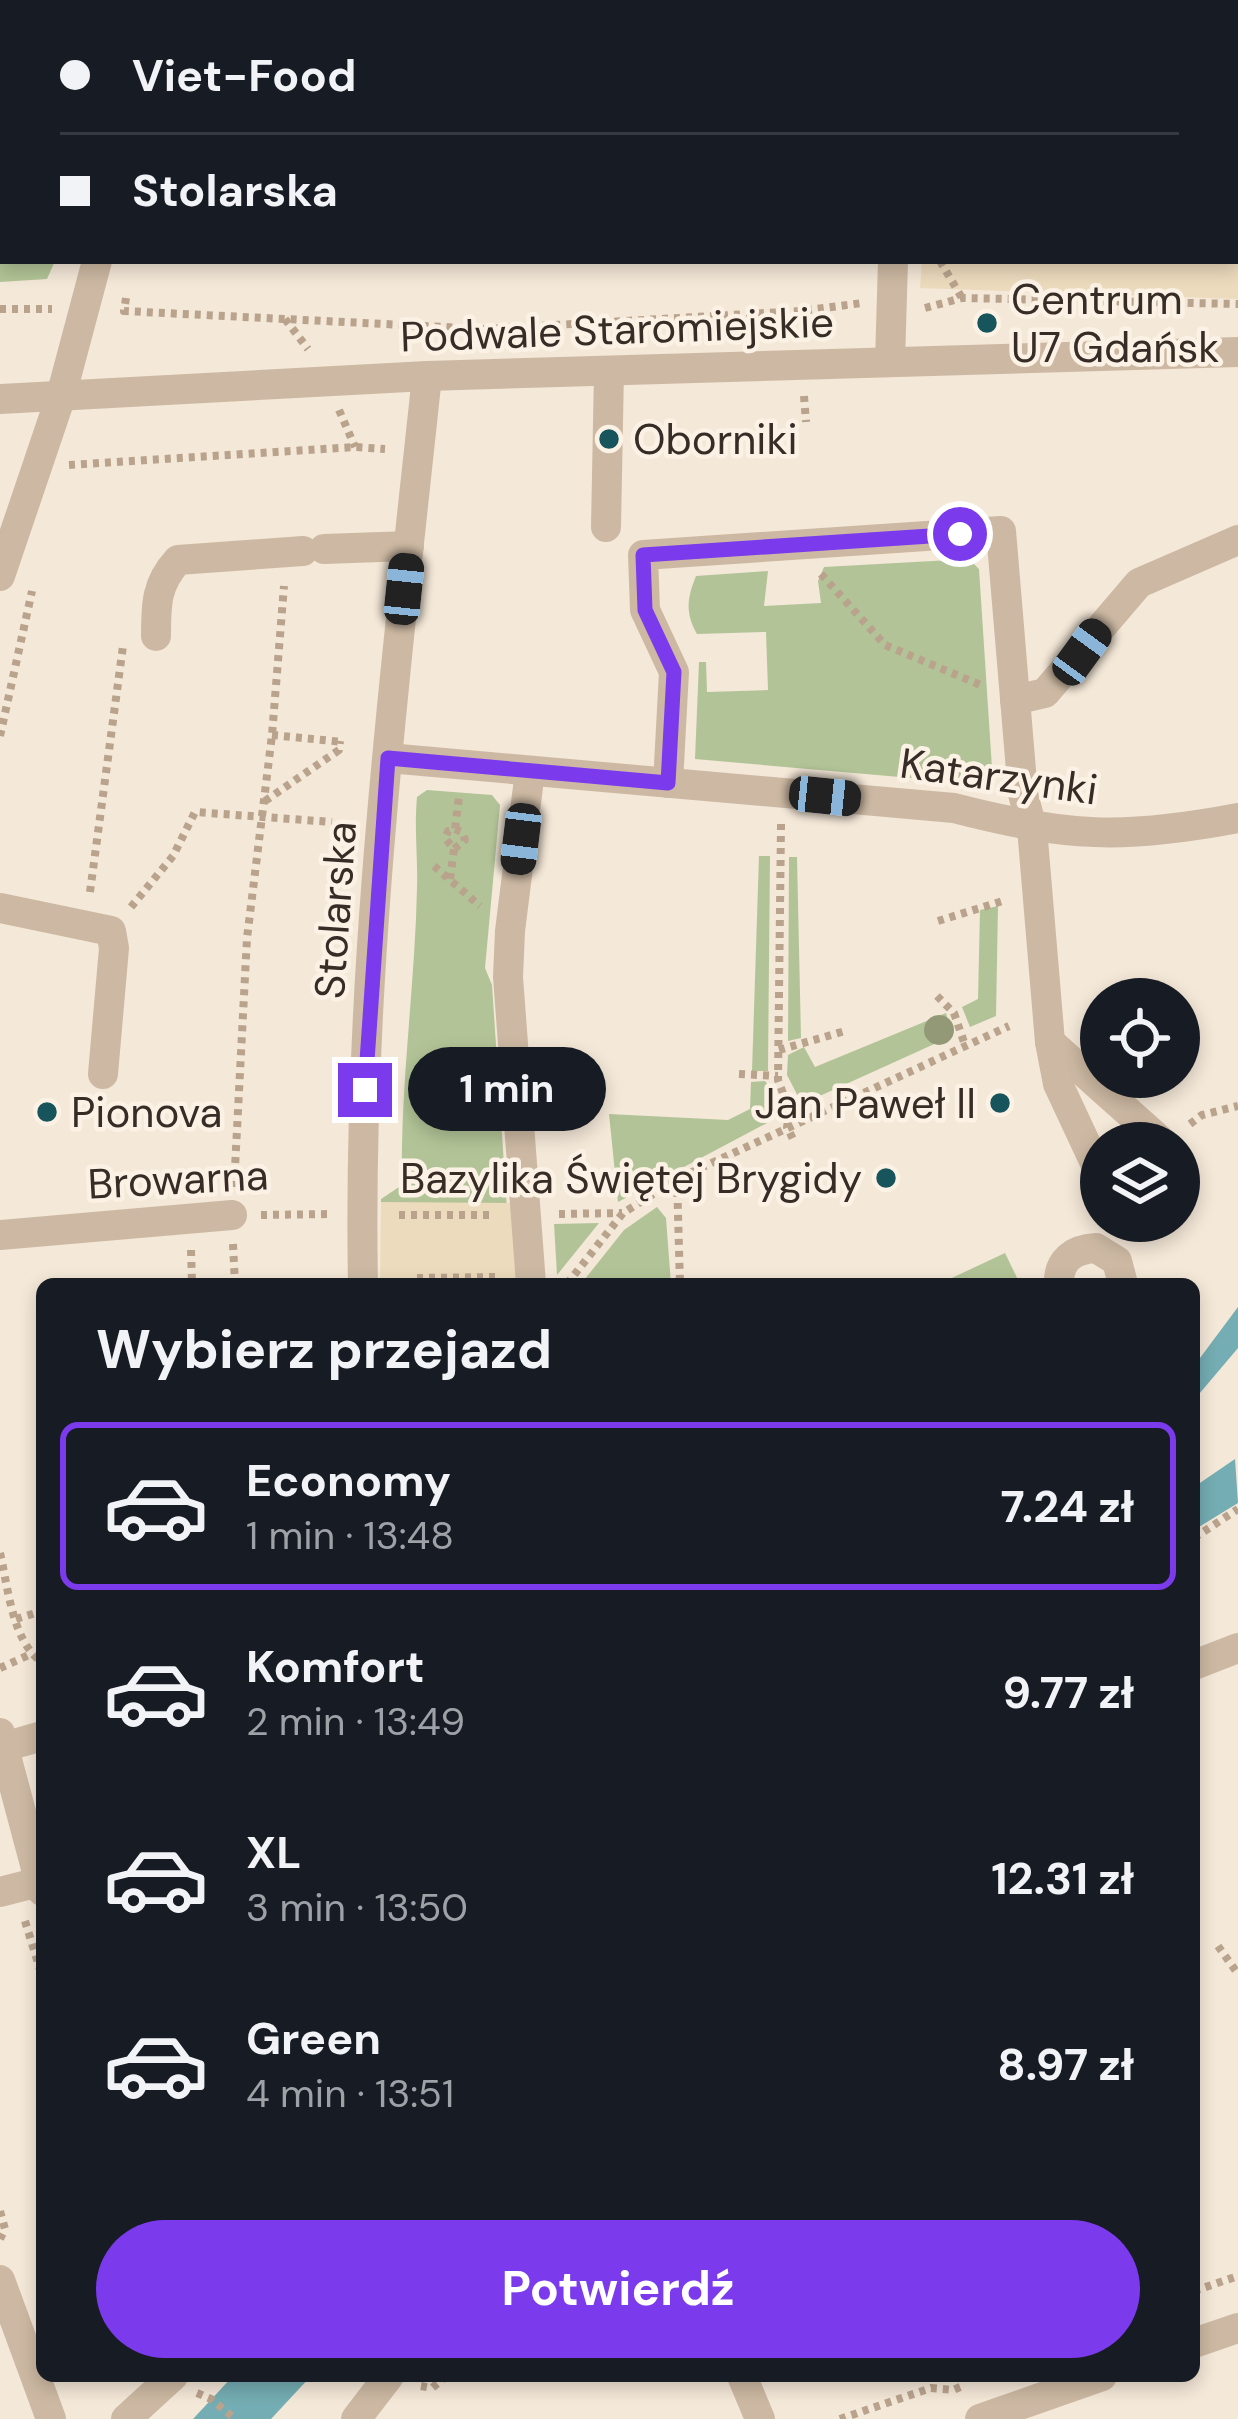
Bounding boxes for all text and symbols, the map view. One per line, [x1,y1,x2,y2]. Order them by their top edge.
text: Viet-Food [132,46,357,105]
text: Stolarska [132,161,338,220]
place label: Centrum U7 Gdańsk [1011,272,1220,375]
street label: Podwale Staromiejskie [399,294,835,365]
marker: Centrum U7 Gdańsk [974,310,1000,336]
place label: Oborniki [633,412,798,467]
marker: Oborniki [596,426,622,452]
route start [933,507,987,561]
car [382,551,426,627]
car [1046,612,1118,692]
street label: Katarzynki [897,735,1101,818]
car [787,774,863,818]
car [499,801,543,877]
street label: Stolarska [302,819,369,1001]
map controls [1080,978,1200,1242]
button: locate [1080,978,1200,1098]
callout: 1 min [407,1048,605,1132]
route end [338,1063,392,1117]
text: 1 min [460,1063,554,1114]
place label: Jan Paweł II [755,1076,976,1131]
place label: Pionova [71,1085,222,1140]
marker: Jan Paweł II [987,1090,1013,1116]
marker: Pionova [34,1099,60,1125]
button: layers [1080,1122,1200,1242]
street label: Browarna [86,1147,270,1212]
place label: Bazylika Świętej Brygidy [400,1151,862,1206]
marker: Bazylika Świętej Brygidy [873,1165,899,1191]
text: Wybierz przejazd [96,1314,552,1385]
text: Economy [246,1451,451,1510]
icon: car [102,1452,210,1560]
text: 7.24 zł [1000,1477,1134,1536]
text: 1 min · 13:48 [246,1510,454,1561]
text: Komfort [246,1637,424,1696]
icon: car [102,1638,210,1746]
text: 9.77 zł [1003,1663,1134,1722]
text: 2 min · 13:49 [246,1696,465,1747]
text: XL [246,1823,301,1882]
icon: car [102,1824,210,1932]
text: 12.31 zł [991,1849,1134,1908]
text: 3 min · 13:50 [246,1882,468,1933]
text: Green [246,2009,381,2068]
icon: car [102,2010,210,2118]
text: 8.97 zł [997,2035,1134,2094]
text: 4 min · 13:51 [246,2068,454,2119]
button: Potwierdź [96,2220,1140,2358]

